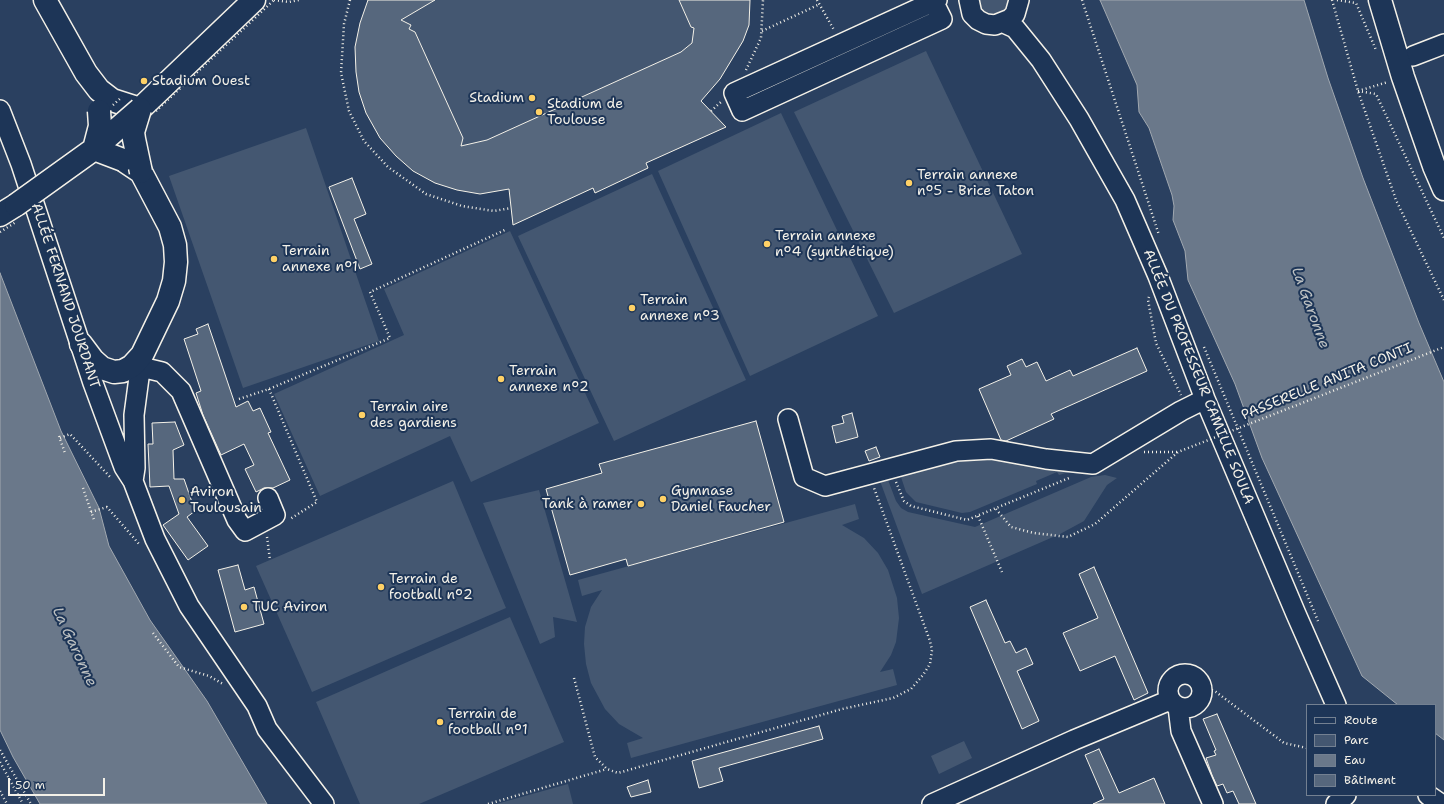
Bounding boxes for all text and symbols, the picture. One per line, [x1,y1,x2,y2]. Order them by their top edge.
place label: Stadium Ouest [152,73,250,89]
marker: Stadium Ouest [139,76,149,86]
place label: Stadium [469,90,524,106]
marker: Stadium [527,93,537,103]
place label: Stadium de Toulouse [547,96,623,128]
marker: Stadium de Toulouse [534,107,544,117]
place label: Terrain annexe n°5 - Brice Taton [917,167,1034,200]
marker: Terrain annexe n°5 - Brice Taton [904,178,914,188]
street label: ALLÉE FERNAND JOURDANT [27,201,103,391]
place label: Terrain annexe n°4 (synthétique) [775,228,894,260]
marker: Terrain annexe n°4 (synthétique) [762,239,772,249]
place label: Terrain annexe n°1 [282,243,358,276]
street label: ALLÉE DU PROFESSEUR CAMILLE SOULA [1139,247,1257,507]
marker: Terrain annexe n°1 [269,254,279,264]
water label: La Garonne [1287,265,1333,351]
place label: Terrain annexe n°3 [640,292,720,324]
marker: Terrain annexe n°3 [627,303,637,313]
street label: PASSERELLE ANITA CONTI [1239,340,1415,424]
place label: Terrain annexe n°2 [509,363,589,396]
marker: Terrain annexe n°2 [496,374,506,384]
place label: Terrain aire des gardiens [370,399,457,432]
marker: Terrain aire des gardiens [357,410,367,420]
place label: Gymnase Daniel Faucher [671,483,771,516]
place label: Aviron Toulousain [190,484,262,516]
marker: Gymnase Daniel Faucher [658,494,668,504]
marker: Aviron Toulousain [177,495,187,505]
place label: Tank à ramer [542,496,633,512]
marker: Tank à ramer [636,499,646,509]
place label: Terrain de football n°2 [389,571,473,604]
marker: Terrain de football n°2 [376,582,386,592]
place label: TUC Aviron [252,599,327,615]
marker: TUC Aviron [239,602,249,612]
water label: La Garonne [48,604,100,690]
legend [1306,704,1436,796]
place label: Terrain de football n°1 [448,706,528,738]
text: Route [1344,712,1378,728]
marker: Terrain de football n°1 [435,717,445,727]
text: Parc [1344,732,1369,748]
text: Eau [1344,752,1365,768]
scale bar [10,770,107,796]
text: Bâtiment [1344,772,1396,788]
text: 50 m [15,777,45,793]

